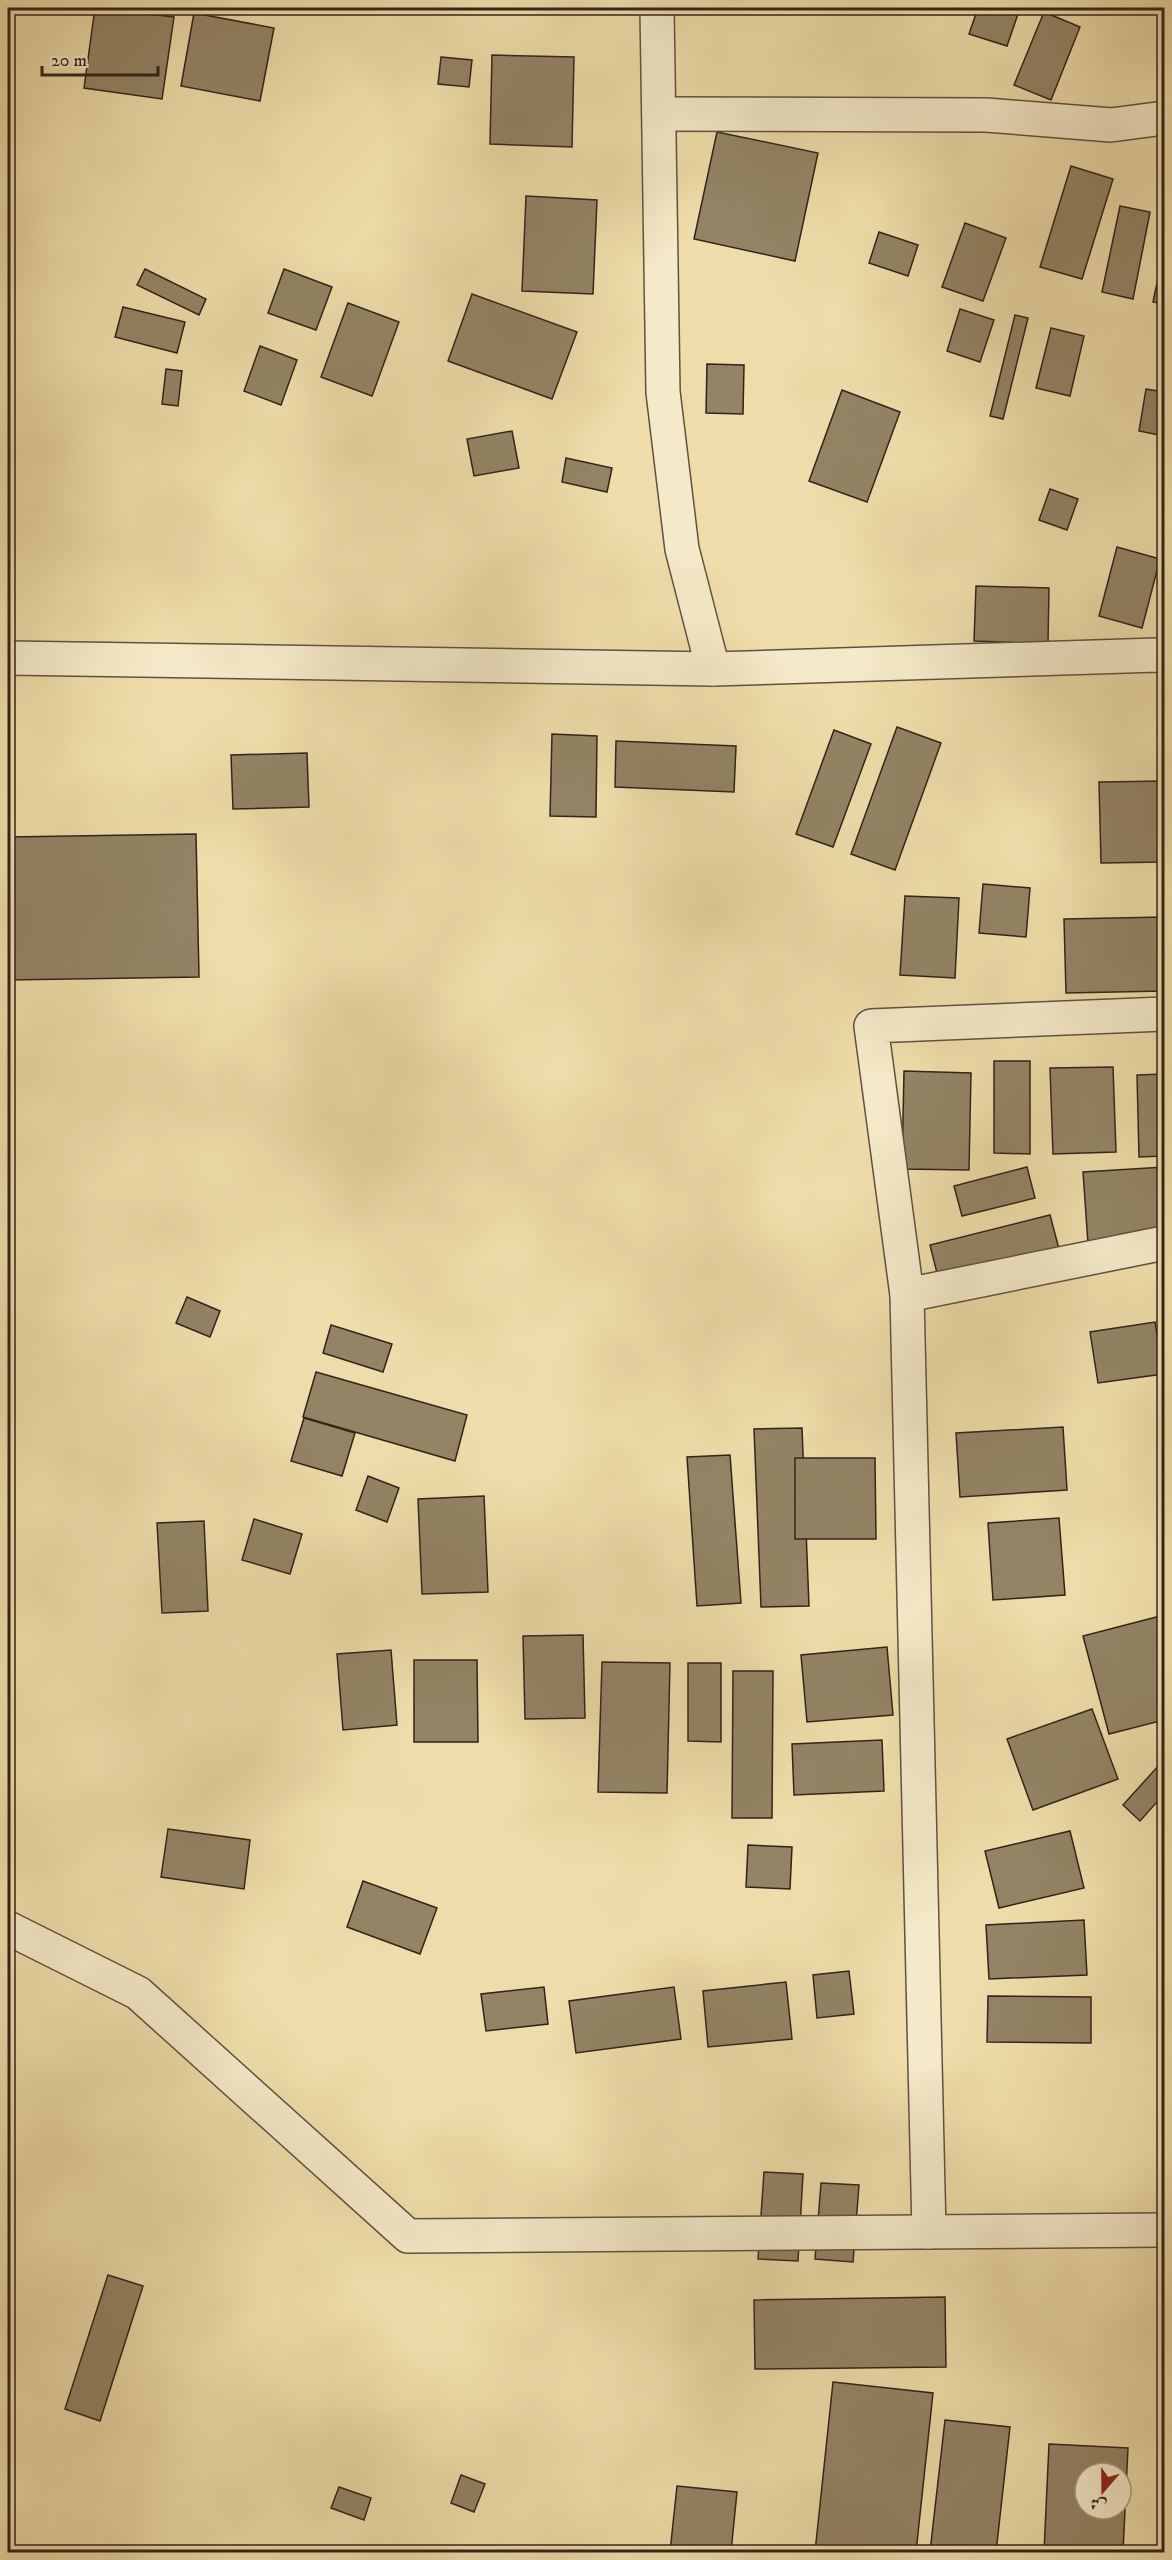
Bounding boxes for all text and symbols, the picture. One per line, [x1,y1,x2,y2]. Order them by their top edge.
scale bar [42,39,158,77]
text: 20 m [51,50,87,72]
north arrow [1073,2461,1133,2521]
text: ش [1087,2492,1109,2516]

